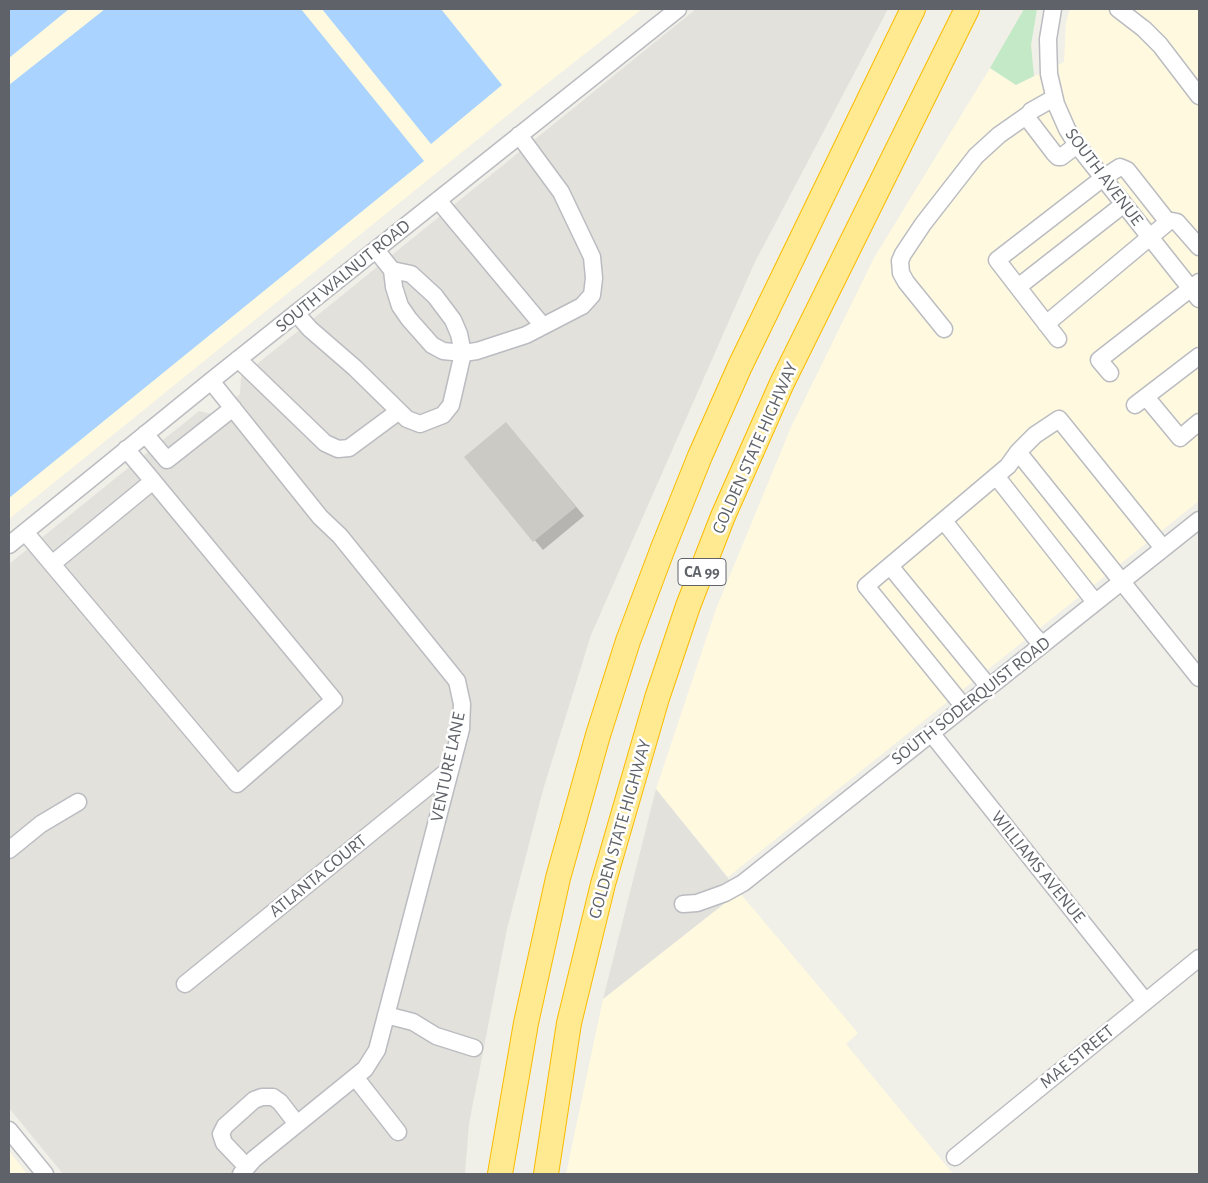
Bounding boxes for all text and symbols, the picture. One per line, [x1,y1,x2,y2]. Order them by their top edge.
street label: SOUTH AVENUE [1060,124,1148,230]
street label: SOUTH WALNUT ROAD [271,215,415,337]
street label: GOLDEN STATE HIGHWAY [707,359,803,537]
road number: CA 99 [678,558,726,586]
street label: SOUTH SODERQUIST ROAD [887,632,1055,770]
street label: VENTURE LANE [426,710,470,824]
street label: GOLDEN STATE HIGHWAY [584,737,656,921]
street label: WILLIAMS AVENUE [986,807,1090,927]
street label: ATLANTA COURT [265,830,371,922]
street label: MAE STREET [1035,1020,1119,1094]

